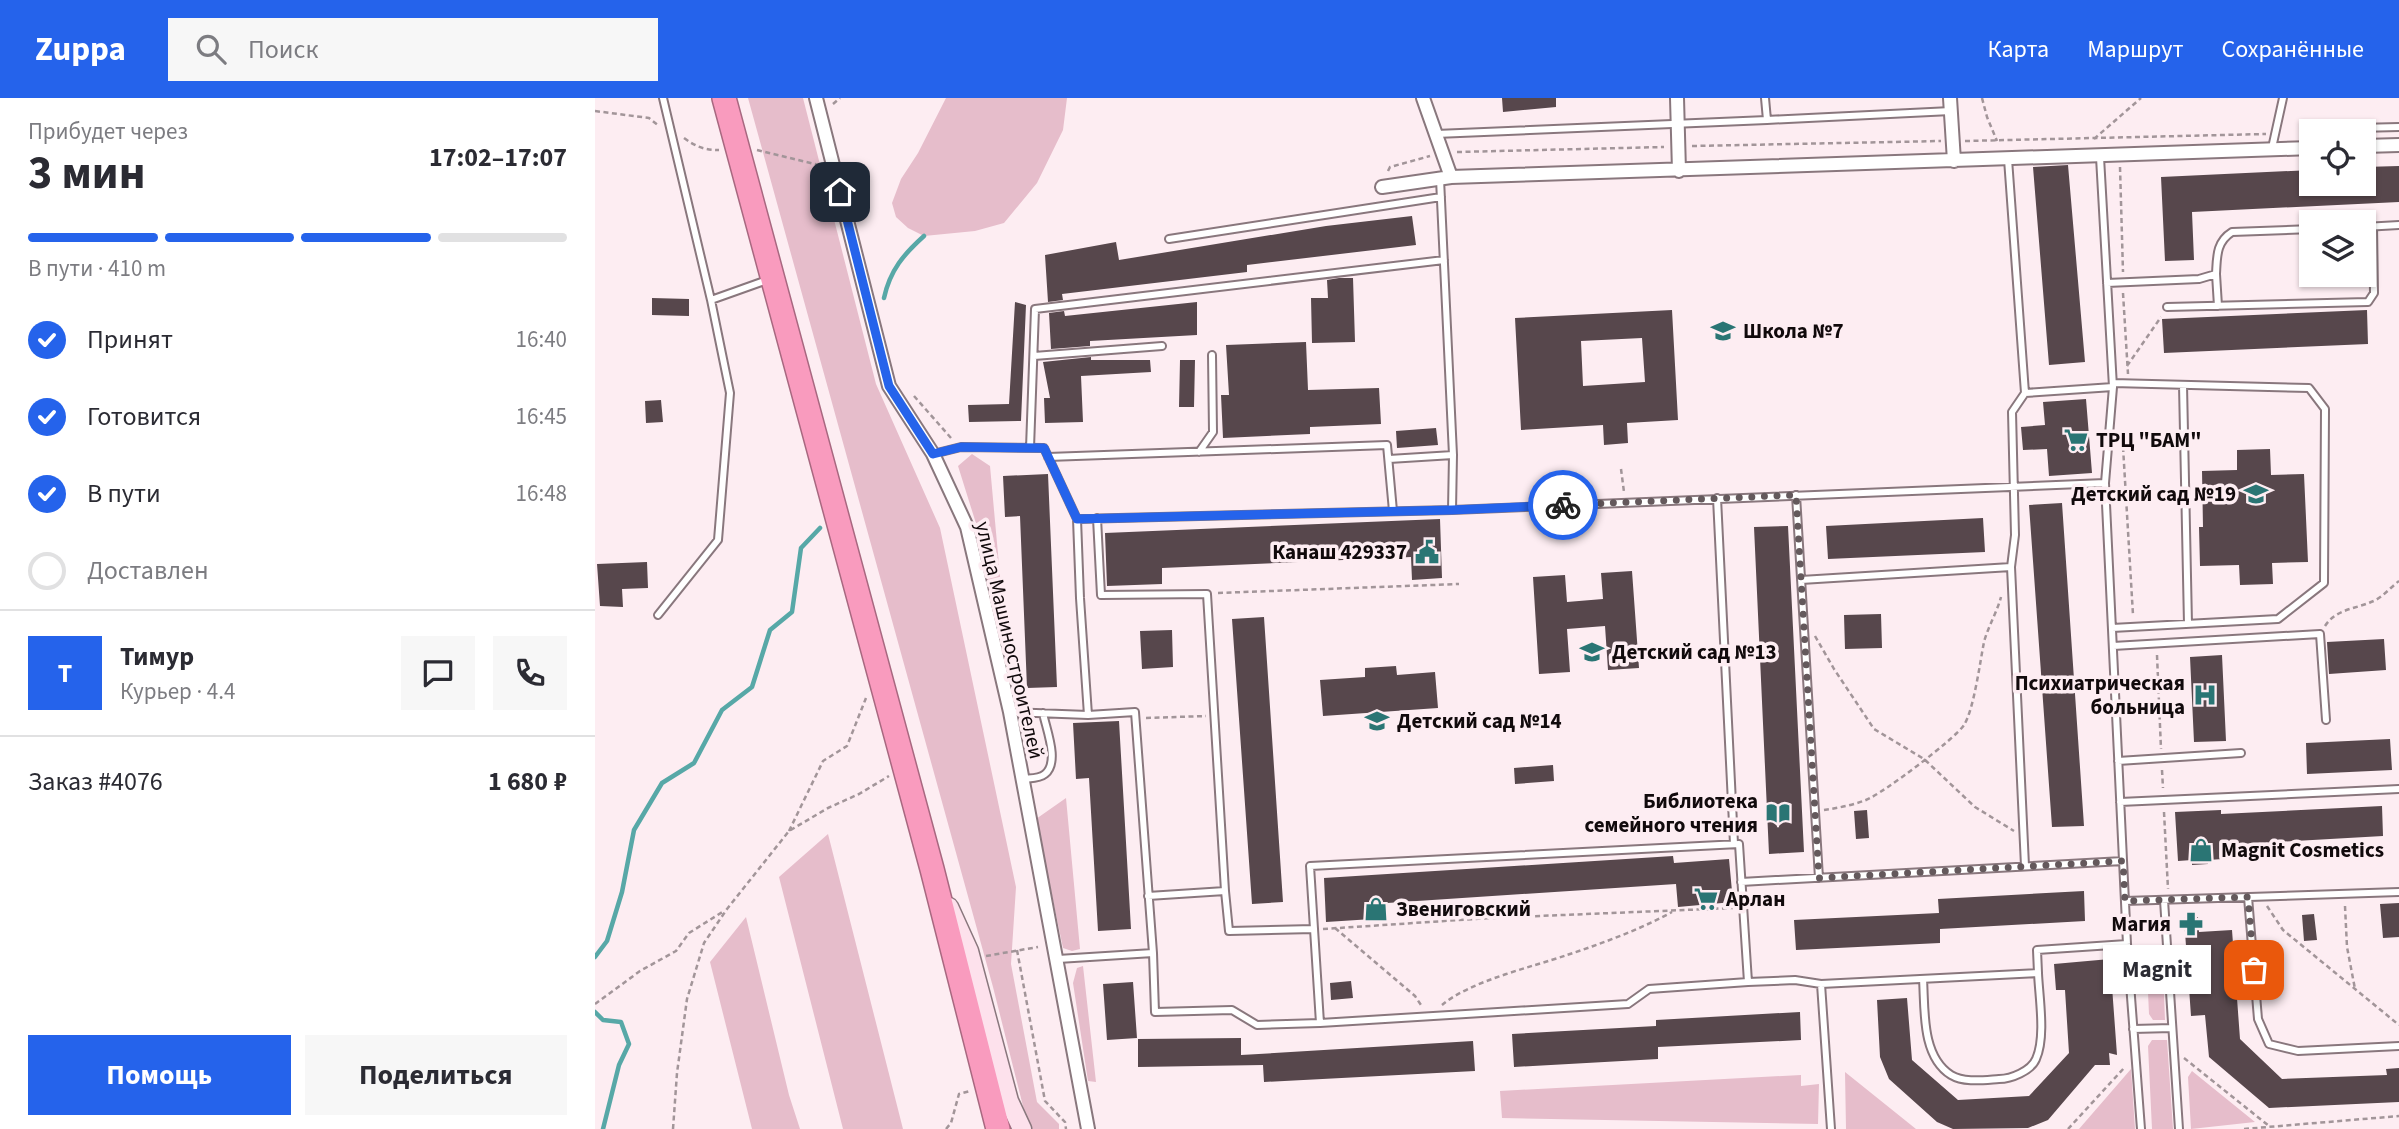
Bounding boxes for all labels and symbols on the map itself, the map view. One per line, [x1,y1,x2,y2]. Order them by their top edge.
pin [810,162,870,222]
place label: Школа №7 [1743,316,1844,346]
school or university icon: Школа №7 [1709,317,1737,345]
place label: ТРЦ "БАМ" [2096,425,2202,455]
supermarket icon: ТРЦ "БАМ" [2062,426,2090,454]
courier [1528,470,1598,540]
place label: Детский сад №19 [2071,479,2236,509]
school or university icon: Детский сад №19 [2242,480,2270,508]
street label: улица Машиностроителей [968,518,1052,762]
place label: Канаш 429337 [1272,537,1407,567]
public building icon: Канаш 429337 [1413,538,1441,566]
place label: Детский сад №13 [1612,637,1777,667]
school or university icon: Детский сад №13 [1578,638,1606,666]
place label: Психиатрическая больница [2015,668,2185,722]
hospital icon: Психиатрическая больница [2191,681,2219,709]
place label: Детский сад №14 [1397,706,1562,736]
school or university icon: Детский сад №14 [1363,707,1391,735]
place label: Библиотека семейного чтения [1585,786,1758,840]
library icon: Библиотека семейного чтения [1764,799,1792,827]
place label: Magnit Cosmetics [2221,835,2384,865]
shop icon: Magnit Cosmetics [2187,836,2215,864]
place label: Арлан [1725,884,1785,914]
supermarket icon: Арлан [1692,885,1720,913]
place label: Звениговский [1396,894,1531,924]
shop icon: Звениговский [1362,895,1390,923]
place label: Магия [2111,909,2171,939]
pharmacy icon: Магия [2177,910,2205,938]
pin [2224,940,2284,1000]
callout: Magnit [2103,946,2212,994]

